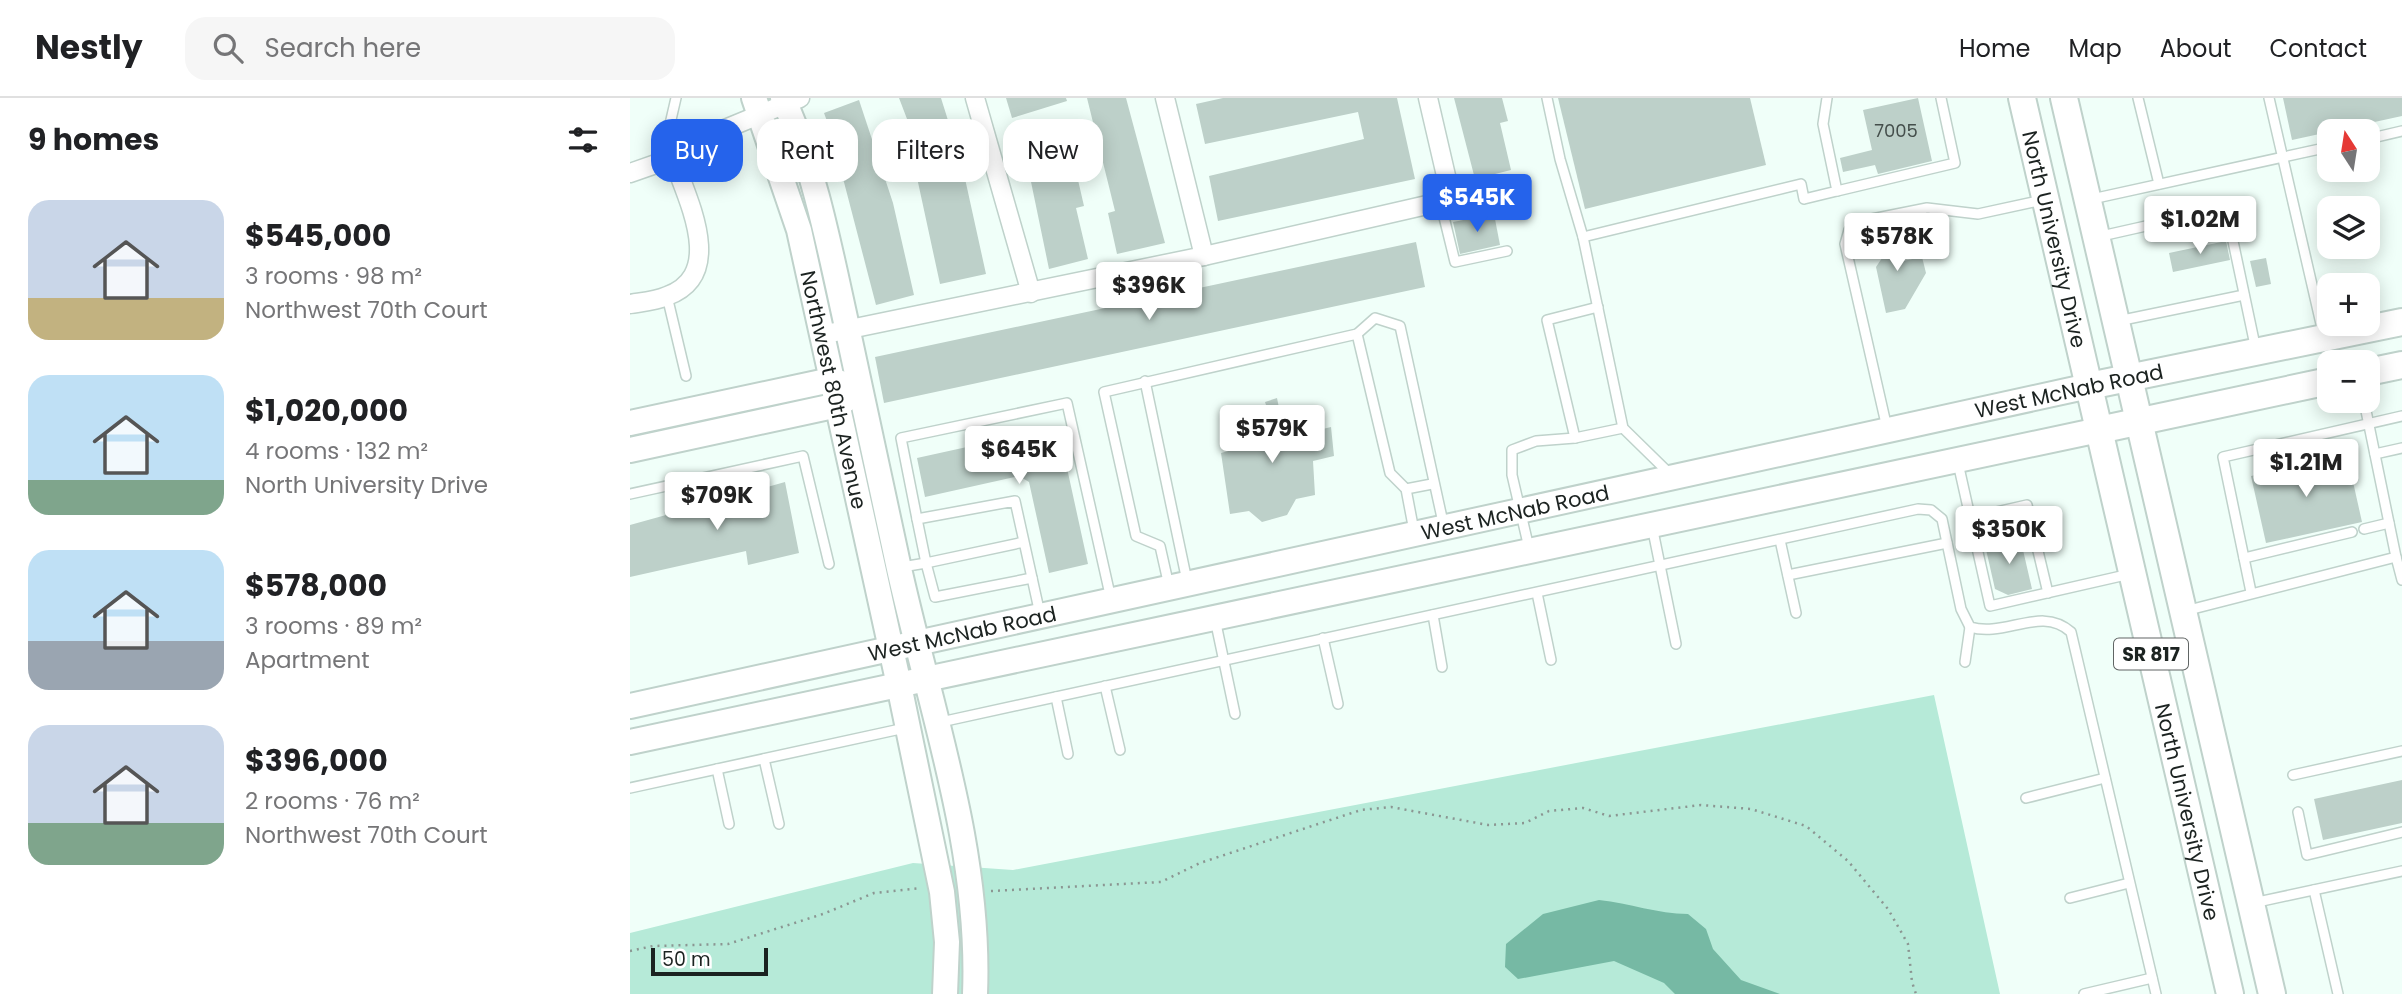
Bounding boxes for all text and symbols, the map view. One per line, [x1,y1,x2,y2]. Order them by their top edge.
search box [185,17,675,80]
text: Nestly [35,24,143,71]
icon: search [209,29,247,67]
text: Search here [265,30,421,66]
text: Home [1959,32,2031,65]
text: Map [2069,32,2122,65]
text: About [2160,32,2231,65]
text: Contact [2269,32,2367,65]
text: 9 homes [28,118,159,161]
house number: 7005 [1874,118,1918,143]
chip: Buy [651,119,743,182]
chip: Rent [757,119,858,182]
chip: Filters [872,119,989,182]
chip: New [1003,119,1103,182]
north arrow [2317,119,2380,182]
map controls [2317,119,2380,413]
icon: filters [564,121,602,159]
street label: North University Drive [2016,128,2094,351]
pin: $545K [1428,174,1526,234]
text: $545K [1439,181,1515,213]
button: layers [2317,196,2380,259]
pin: $1.02M [2143,197,2257,256]
text: $1.02M [2160,203,2240,235]
text: $545,000 [245,214,391,257]
pin: $578K [1848,214,1946,273]
text: $578K [1860,220,1934,252]
icon: home [84,228,168,312]
text: 3 rooms · 98 m² [245,260,422,292]
pin: $396K [1100,262,1198,322]
street label: Northwest 80th Avenue [794,268,874,512]
text: $396K [1112,269,1186,301]
button: + [2317,273,2380,336]
text: Northwest 70th Court [245,294,488,326]
button: − [2317,350,2380,413]
street label: West McNab Road [1972,357,2166,425]
text: $1,020,000 [245,389,408,432]
icon: home [84,403,168,487]
pin: $579K [1223,406,1321,465]
text: $579K [1236,412,1308,444]
pin: $645K [970,426,1068,486]
text: $645K [981,433,1057,465]
text: 4 rooms · 132 m² [245,435,428,467]
pin: $1.21M [2249,440,2363,499]
text: $1.21M [2269,446,2343,478]
text: North University Drive [245,469,488,501]
pin: $709K [668,472,766,532]
street label: West McNab Road [1418,477,1612,547]
text: $709K [681,479,753,511]
pin: $350K [1960,506,2058,566]
text: $350K [1971,513,2047,545]
text: $578,000 [245,564,387,607]
icon: home [84,578,168,662]
street label: West McNab Road [865,598,1059,668]
text: 3 rooms · 89 m² [245,610,422,642]
road number: SR 817 [2114,638,2188,670]
text: Apartment [245,644,370,676]
street label: North University Drive [2149,701,2227,924]
text: $396,000 [245,739,388,782]
icon: home [84,753,168,837]
text: 2 rooms · 76 m² [245,785,420,817]
text: Northwest 70th Court [245,819,488,851]
scale bar [651,945,768,977]
text: 50 m [662,946,711,973]

